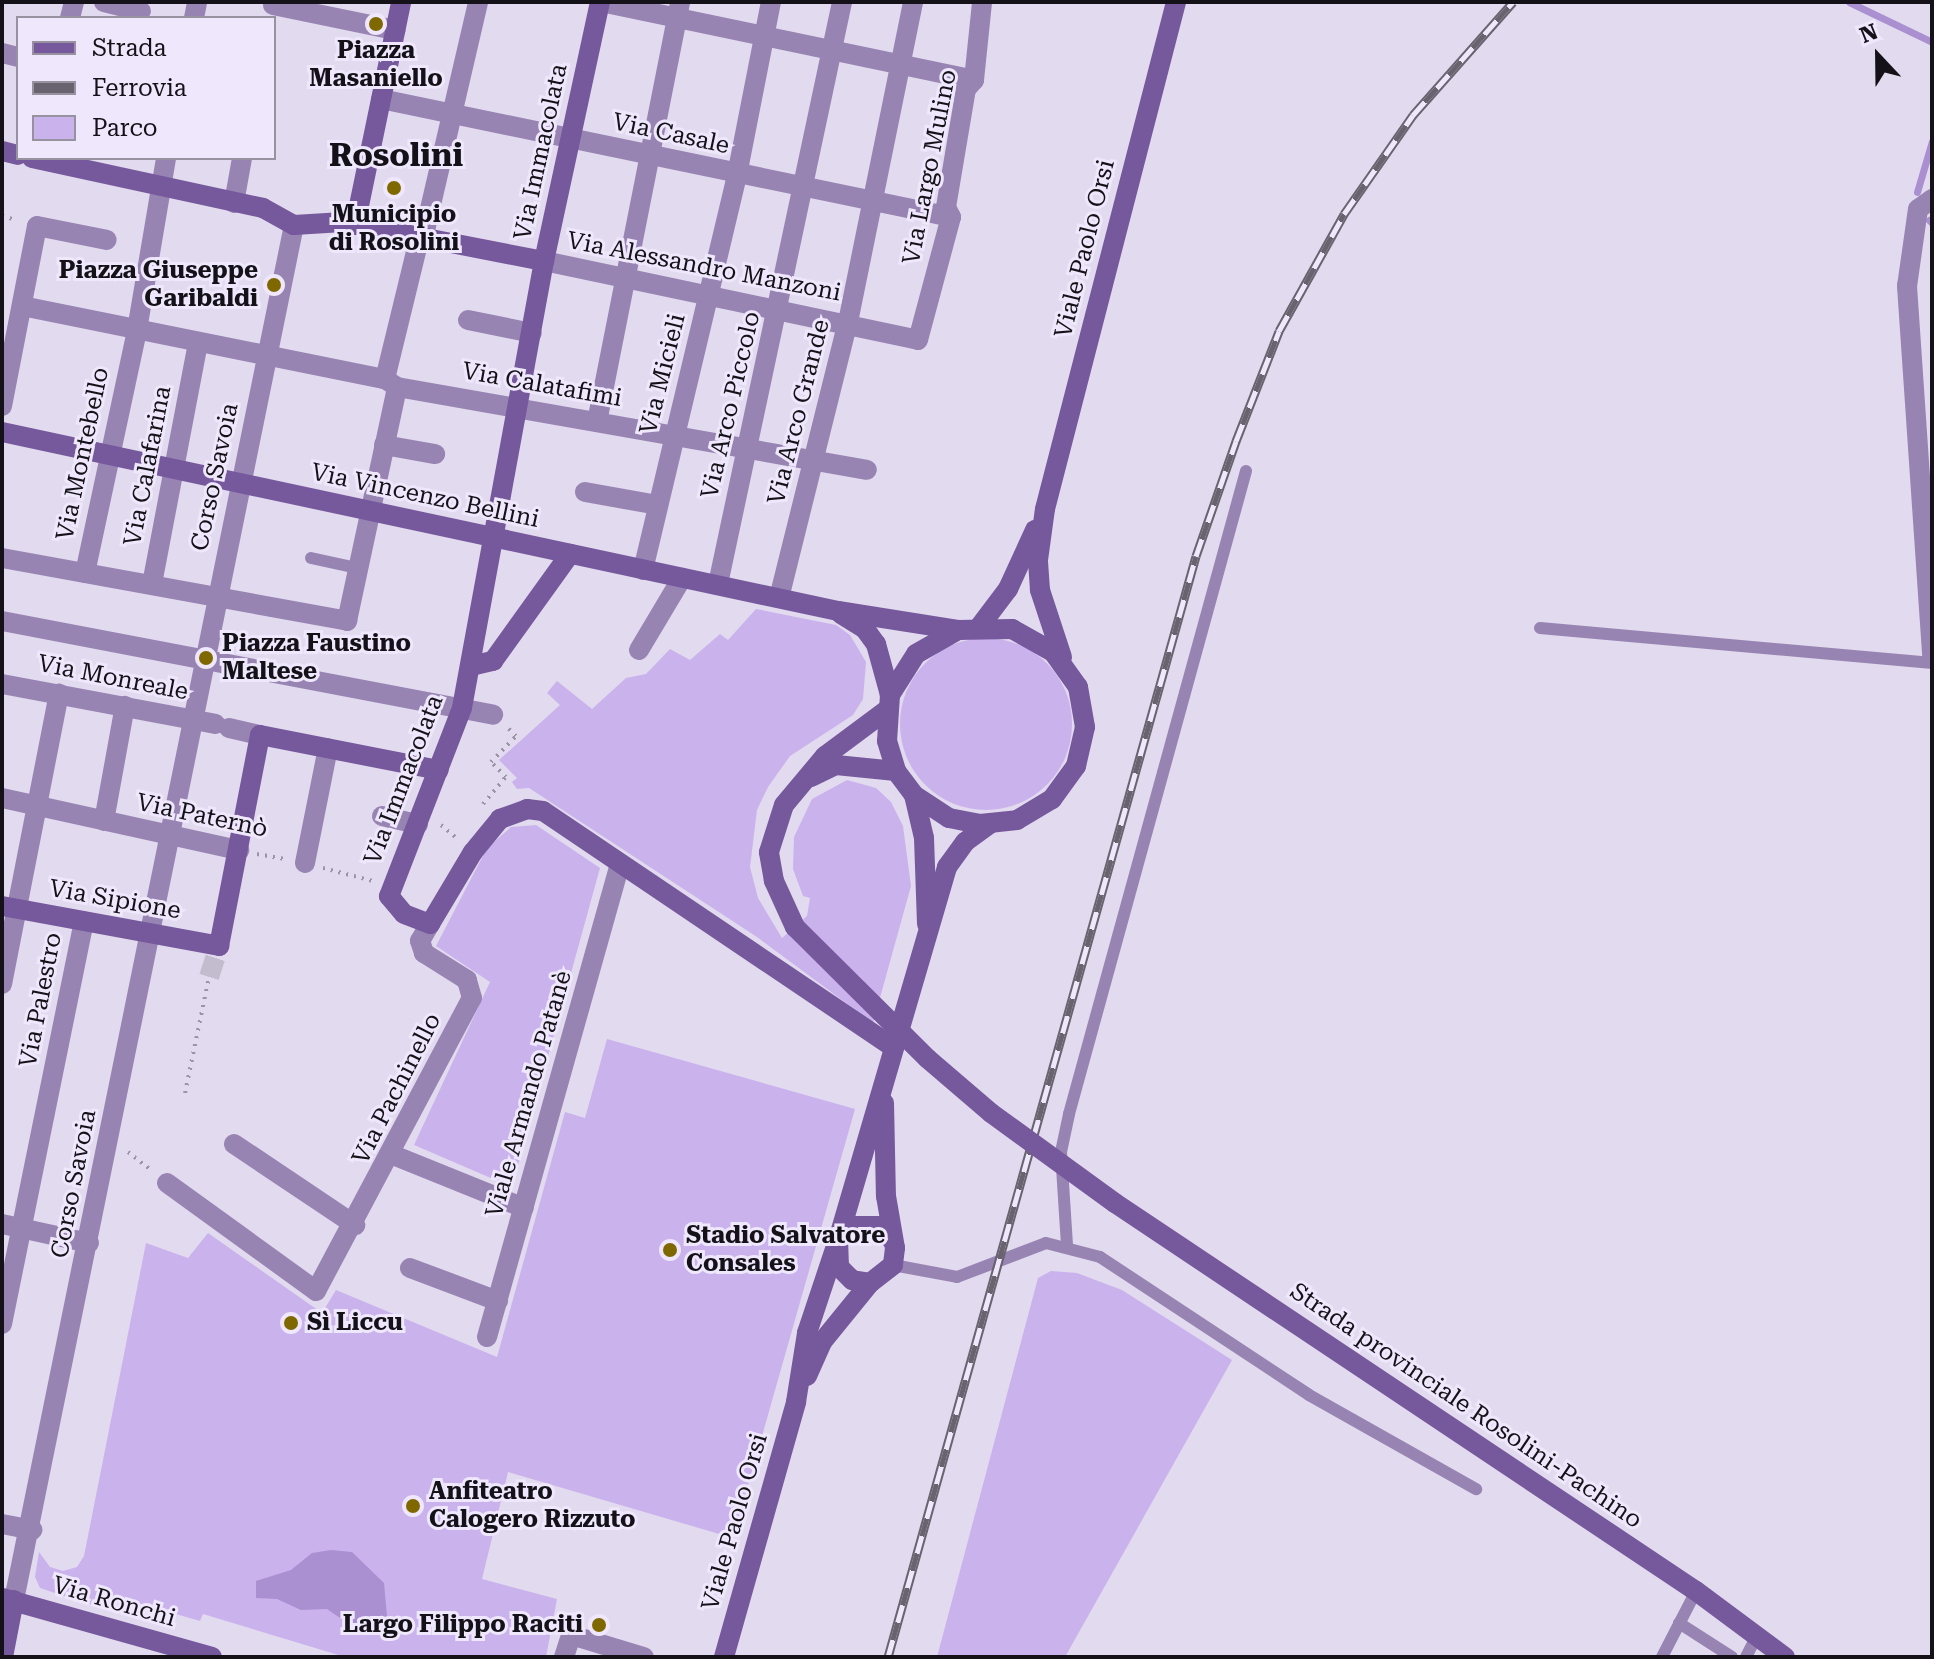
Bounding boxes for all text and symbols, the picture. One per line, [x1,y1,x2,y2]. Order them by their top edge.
marker: Piazza Masaniello [367,15,385,33]
legend [16,16,276,160]
north arrow [1838,16,1918,96]
text: N [1856,19,1881,48]
text: Strada [92,34,167,62]
place label: Piazza Masaniello [309,37,443,93]
street label: Via Immacolata [508,61,574,243]
street label: Via Largo Mulino [897,67,963,267]
text: Ferrovia [92,74,187,102]
street label: Via Casale [610,108,732,160]
text: Parco [92,114,158,142]
district label: Rosolini [329,136,463,174]
street label: Viale Paolo Orsi [1049,157,1121,341]
marker: Municipio di Rosolini [385,179,403,197]
place label: Municipio di Rosolini [329,201,459,257]
street label: Via Alessandro Manzoni [565,226,843,308]
place label: Piazza Giuseppe Garibaldi [59,257,258,313]
marker: Piazza Giuseppe Garibaldi [265,276,283,294]
street label: Via Arco Piccolo [695,309,767,501]
street label: Via Micieli [634,311,692,437]
street label: Via Arco Grande [762,317,836,507]
street label: Via Calatafimi [460,357,624,413]
street label: Via Montebello [51,365,115,543]
street label: Via Calafarina [118,384,178,548]
street label: Corso Savoia [185,400,245,554]
street label: Via Vincenzo Bellini [308,458,542,534]
place label: Piazza Faustino Maltese [222,630,411,686]
street label: Via Monreale [35,649,191,707]
marker: Piazza Faustino Maltese [197,649,215,667]
street label: Via Immacolata [358,691,450,869]
street label: Via Paternò [134,788,270,844]
street label: Via Sipione [47,874,183,926]
street label: Via Palestro [14,930,68,1070]
street label: Viale Armando Patanè [480,967,578,1221]
street label: Via Pachinello [347,1009,447,1169]
street label: Corso Savoia [46,1107,102,1261]
place label: Stadio Salvatore Consales [686,1222,885,1278]
marker: Stadio Salvatore Consales [661,1241,679,1259]
street label: Strada provinciale Rosolini-Pachino [1285,1277,1647,1535]
place label: Sì Liccu [307,1309,403,1337]
marker: Sì Liccu [282,1314,300,1332]
street label: Viale Paolo Orsi [696,1430,774,1614]
place label: Anfiteatro Calogero Rizzuto [429,1478,635,1534]
marker: Anfiteatro Calogero Rizzuto [404,1497,422,1515]
street label: Via Ronchi [49,1571,179,1633]
place label: Largo Filippo Raciti [343,1611,583,1639]
marker: Largo Filippo Raciti [590,1616,608,1634]

